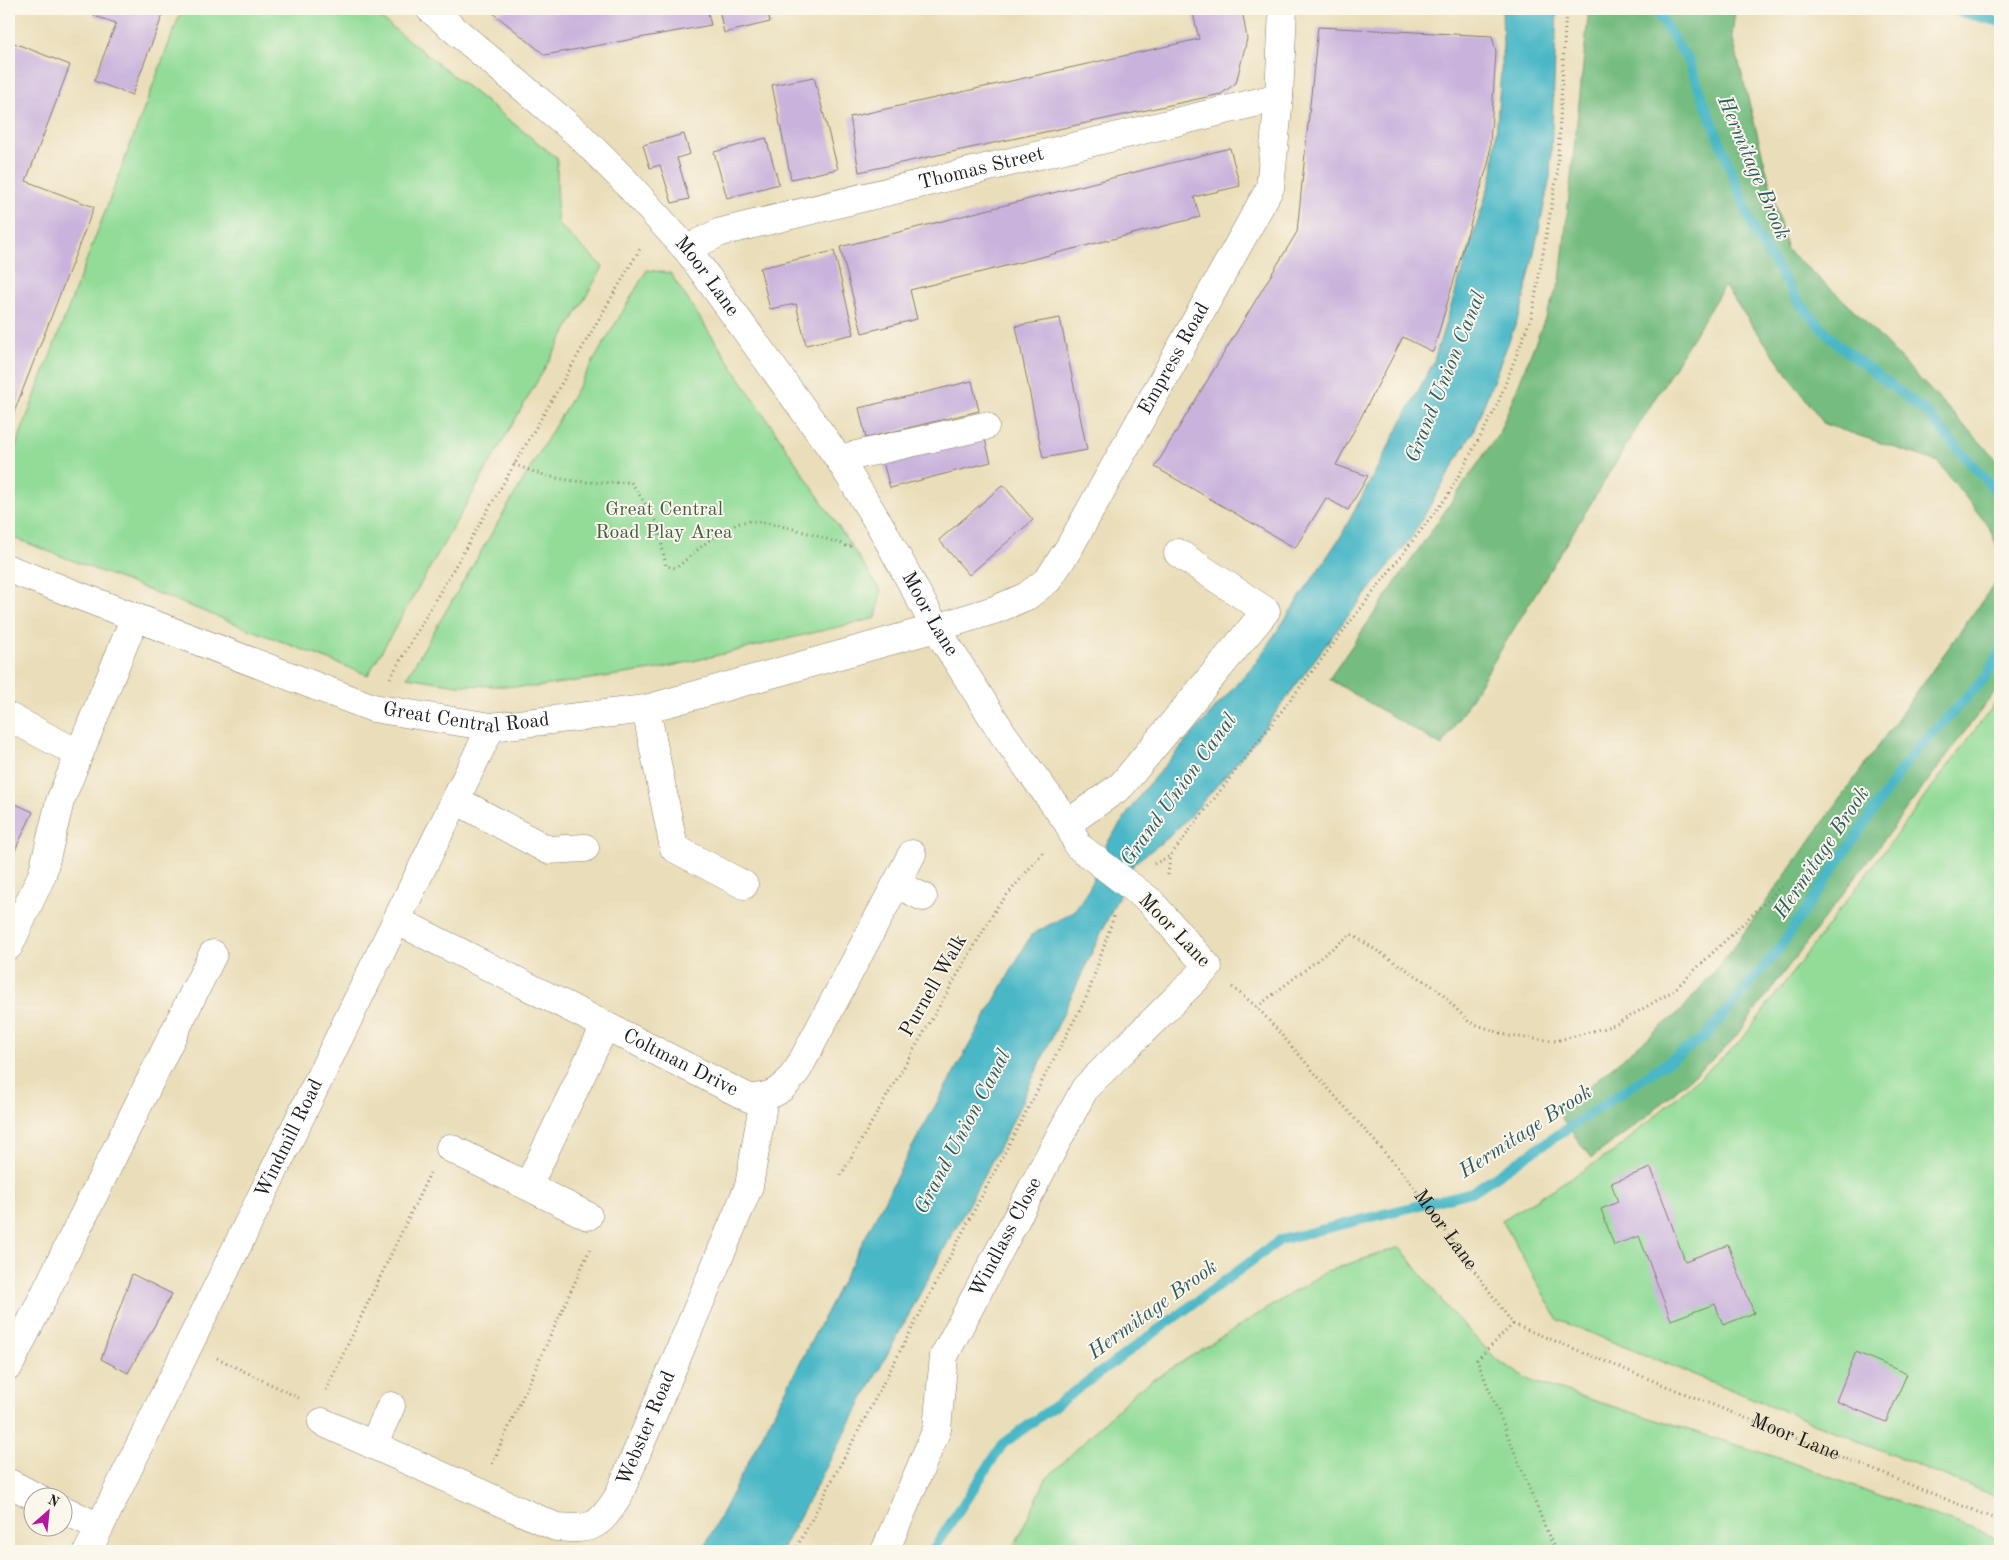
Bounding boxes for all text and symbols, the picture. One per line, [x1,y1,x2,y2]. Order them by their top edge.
water label: Hermitage Brook [1713,92,1793,243]
street label: Thomas Street [917,144,1046,194]
street label: Moor Lane [670,233,742,320]
water label: Grand Union Canal [1402,288,1490,466]
street label: Empress Road [1135,300,1214,418]
park label: Great Central Road Play Area [595,500,733,543]
street label: Moor Lane [897,569,961,660]
street label: Great Central Road [381,700,551,737]
water label: Grand Union Canal [1117,710,1241,870]
water label: Hermitage Brook [1770,783,1874,924]
street label: Moor Lane [1134,890,1214,972]
street label: Purnell Walk [897,931,971,1041]
street label: Coltman Drive [619,1026,741,1101]
water label: Grand Union Canal [911,1046,1015,1218]
street label: Windmill Road [252,1076,327,1201]
water label: Hermitage Brook [1455,1081,1596,1183]
street label: Windlass Close [967,1174,1046,1300]
street label: Moor Lane [1409,1186,1481,1274]
water label: Hermitage Brook [1084,1256,1222,1364]
street label: Webster Road [614,1368,680,1489]
street label: Moor Lane [1748,1411,1842,1465]
north arrow [22,1488,72,1538]
text: N [46,1493,62,1510]

